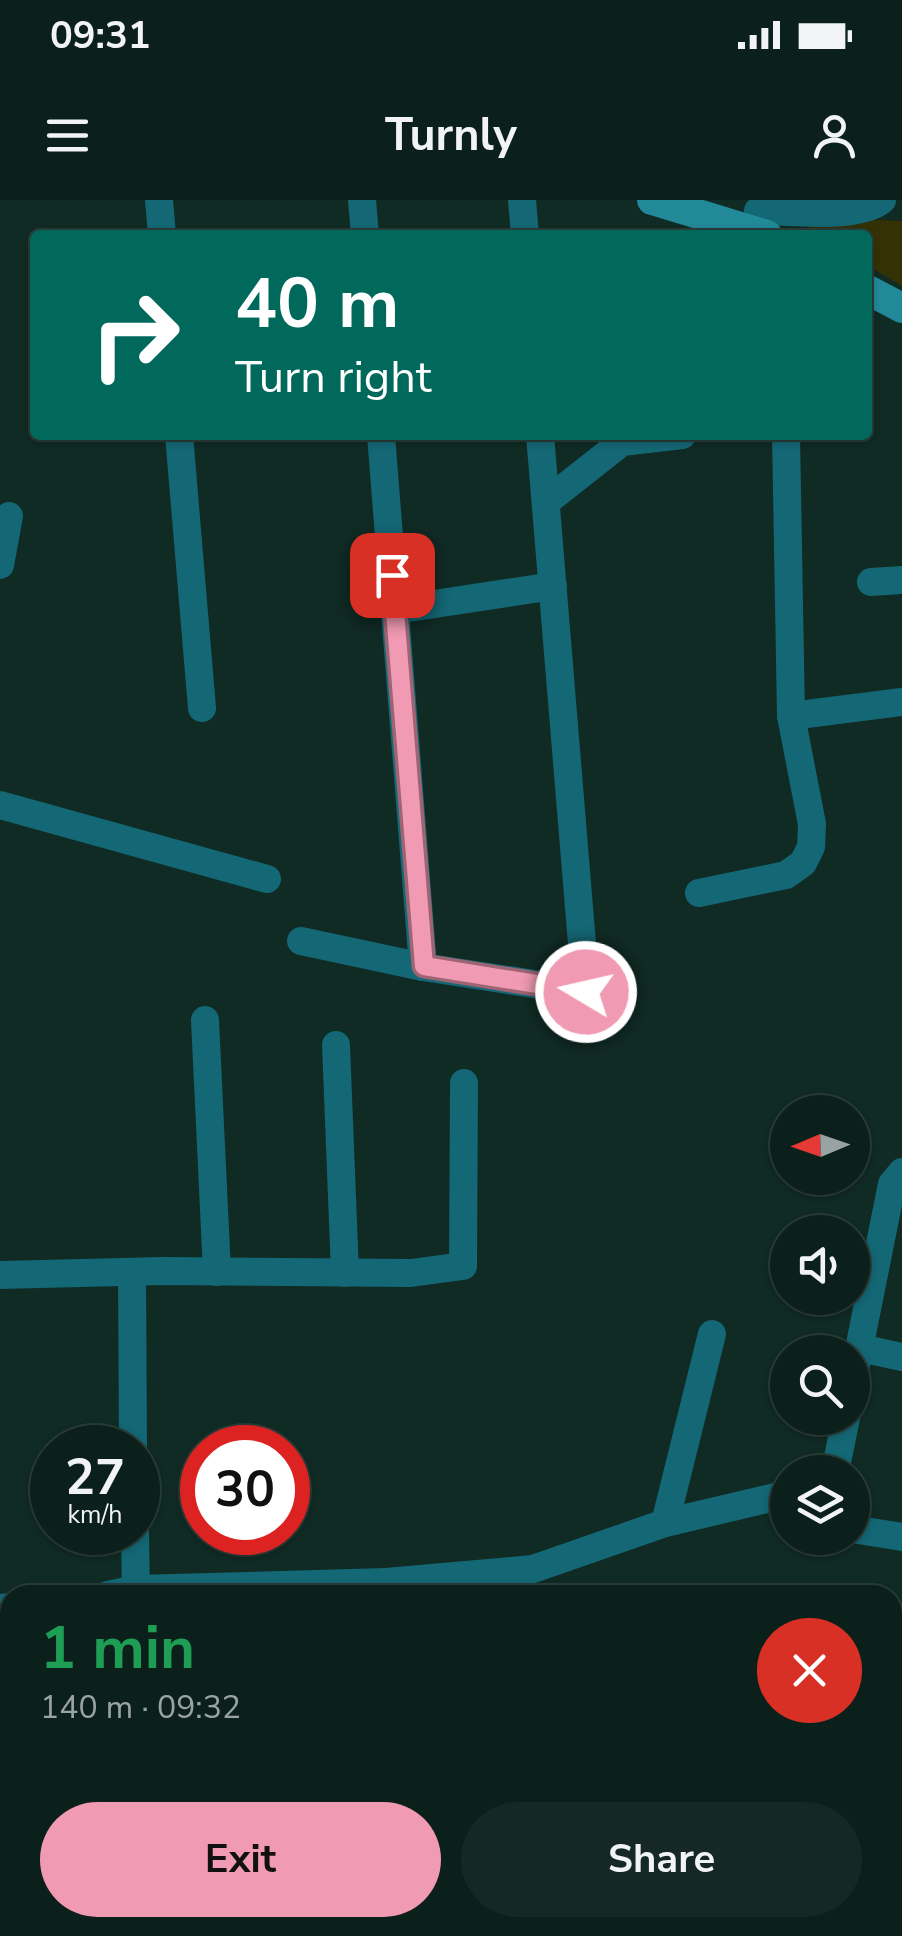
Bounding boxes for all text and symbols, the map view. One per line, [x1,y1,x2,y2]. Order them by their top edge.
text: 09:31 [50,10,151,61]
text: Turnly [385,105,517,166]
icon: menu [40,108,95,163]
icon: person [807,108,862,163]
text: 40 m [235,256,399,352]
icon: right [70,270,200,400]
text: Turn right [235,347,432,408]
pin [350,533,435,618]
icon: arrive [365,548,420,603]
position arrow [534,940,638,1044]
north arrow [770,1095,870,1195]
map controls [770,1095,870,1555]
button: sound [770,1215,870,1315]
button: search [770,1335,870,1435]
speed limit sign: 30 [180,1425,310,1555]
text: 27 [65,1443,125,1512]
button: layers [770,1455,870,1555]
text: km/h [67,1498,123,1532]
text: 1 min [40,1607,195,1689]
button: close [757,1618,862,1723]
text: 140 m · 09:32 [40,1686,241,1729]
button: Exit [40,1802,441,1917]
button: Share [461,1802,862,1917]

